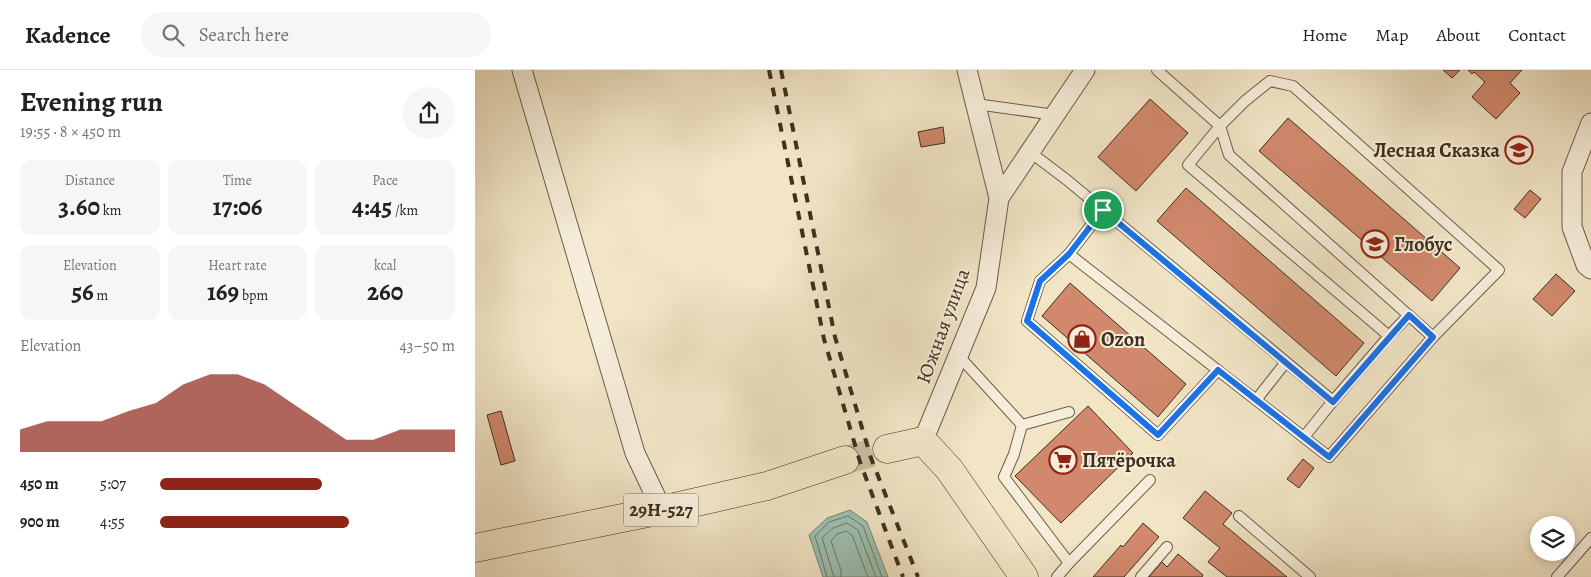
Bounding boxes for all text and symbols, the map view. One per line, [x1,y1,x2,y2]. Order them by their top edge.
search box [141,12,491,57]
text: Kadence [25,19,111,51]
icon: search [159,21,187,49]
text: Search here [199,22,289,48]
text: Home [1302,23,1347,47]
text: Map [1375,23,1408,47]
text: About [1436,23,1480,47]
text: Contact [1508,23,1566,47]
text: Evening run [20,83,163,121]
button: share [403,87,455,139]
text: 19:55 · 8 × 450 m [20,121,121,143]
school or university icon: Лесная Сказка [1504,135,1534,165]
place label: Лесная Сказка [1374,137,1500,164]
text: Distance [65,171,115,190]
text: Time [223,171,252,190]
text: Pace [372,171,398,190]
pin [1082,189,1124,231]
text: 3.60 [58,190,100,224]
text: 17:06 [213,190,262,224]
text: 4:45 [352,190,392,224]
icon: arrive [1089,196,1117,224]
text: km [100,201,121,220]
text: /km [392,201,418,220]
school or university icon: Глобус [1360,229,1390,259]
place label: Глобус [1394,231,1452,258]
text: Elevation [63,256,117,275]
text: Heart rate [208,256,267,275]
text: kcal [374,256,396,275]
street label: Южная улица [910,264,977,387]
text: 56 [71,275,94,309]
text: 169 [207,275,239,309]
text: 260 [367,275,403,309]
text: m [94,286,108,305]
text: bpm [239,286,268,305]
shop icon: Ozon [1067,324,1097,354]
place label: Ozon [1101,326,1145,353]
text: Elevation [20,335,81,357]
text: 43–50 m [399,335,455,357]
supermarket icon: Пятёрочка [1048,445,1078,475]
place label: Пятёрочка [1082,447,1176,474]
text: 450 m [20,473,59,495]
text: 5:07 [100,473,126,495]
road number: 29Н-527 [623,494,699,526]
text: 900 m [20,511,60,533]
text: 4:55 [100,511,125,533]
map controls [1530,516,1575,561]
button: layers [1530,516,1575,561]

